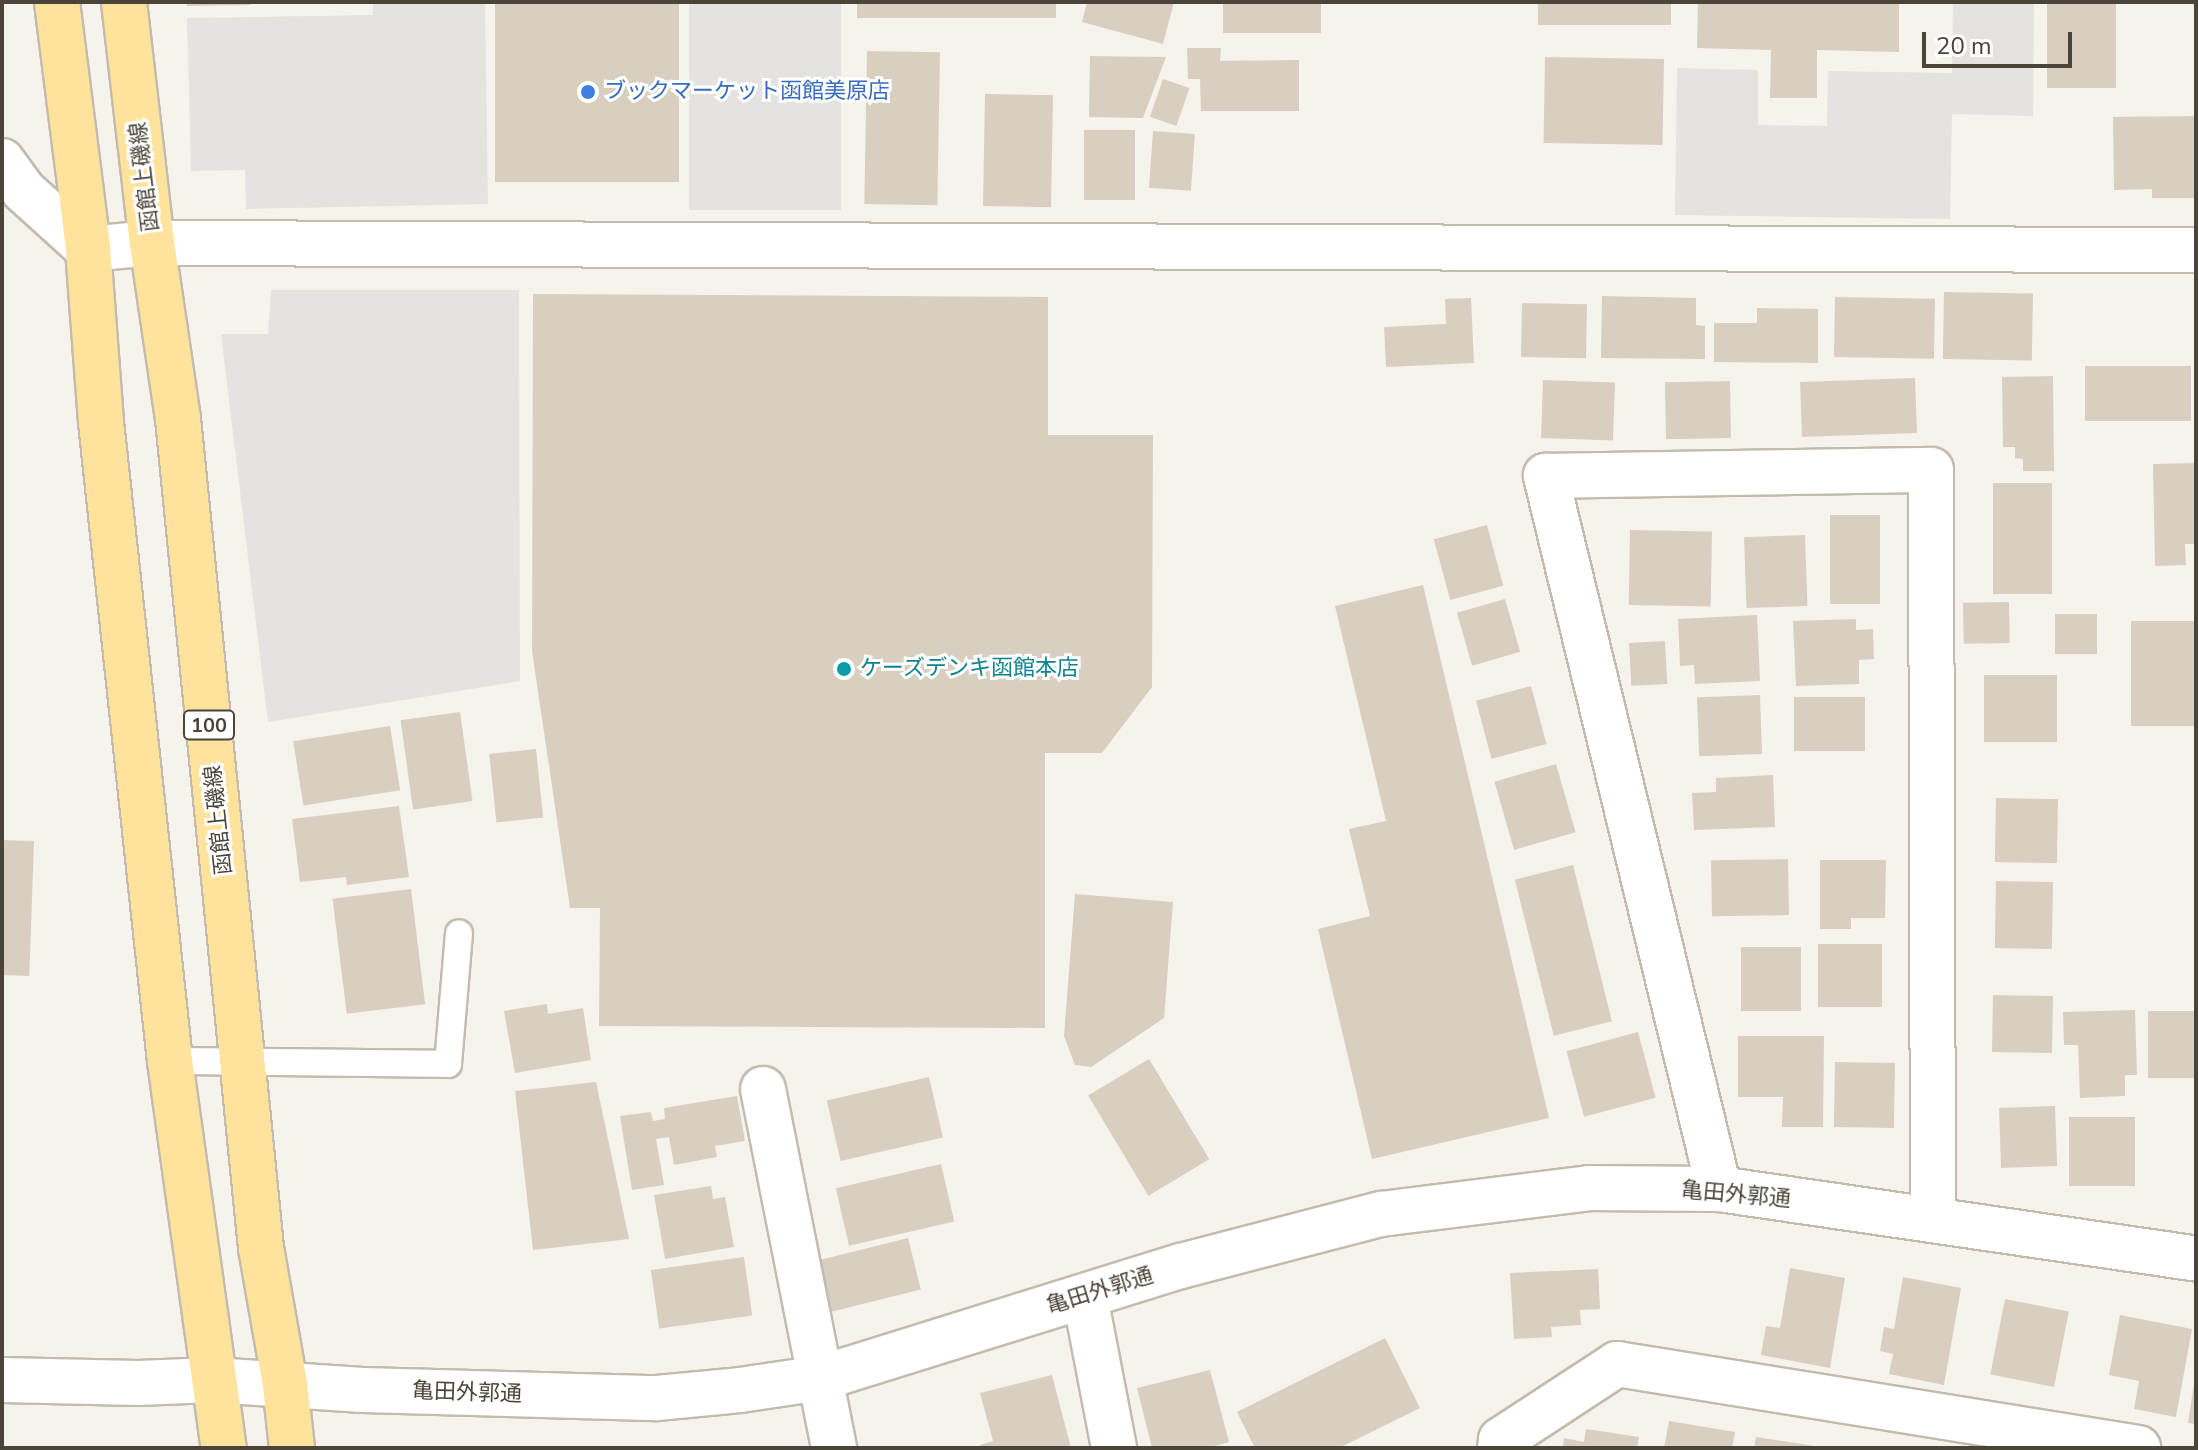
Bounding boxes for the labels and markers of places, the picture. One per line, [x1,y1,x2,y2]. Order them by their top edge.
place label: ブックマーケット函館美原店 [604,79,890,105]
marker: ブックマーケット函館美原店 [579,83,597,101]
place label: ケーズデンキ函館本店 [860,656,1080,682]
marker: ケーズデンキ函館本店 [835,660,853,678]

